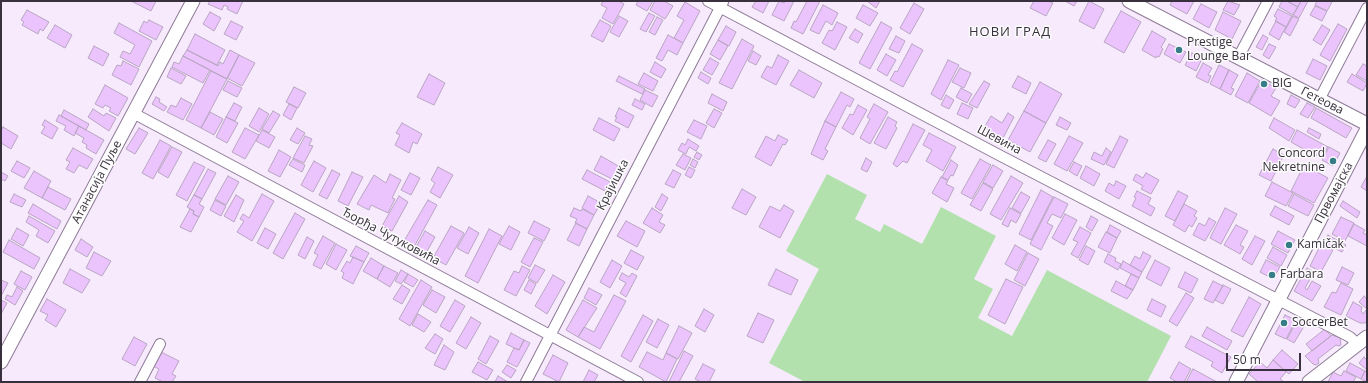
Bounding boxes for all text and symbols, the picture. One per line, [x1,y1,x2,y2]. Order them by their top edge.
district label: НОВИ ГРАД [969,24,1051,40]
place label: Prestige Lounge Bar [1187,36,1251,64]
marker: Prestige Lounge Bar [1174,45,1184,55]
place label: BIG [1272,77,1292,91]
marker: BIG [1259,79,1269,89]
street label: Гетеова [1298,84,1346,118]
street label: Шевина [974,122,1024,158]
street label: Атанасија Пуље [69,138,125,226]
place label: Concord Nekretnine [1263,147,1325,175]
marker: Concord Nekretnine [1328,156,1338,166]
street label: Крајишка [594,157,632,213]
street label: Првомајска [1312,160,1356,226]
street label: Ђорђа Чутуковића [340,205,442,269]
place label: Kamičak [1297,238,1344,252]
marker: Kamičak [1284,240,1294,250]
place label: Farbara [1280,268,1323,282]
marker: Farbara [1267,270,1277,280]
place label: SoccerBet [1292,316,1348,330]
marker: SoccerBet [1279,318,1289,328]
scale bar [1228,345,1303,371]
text: 50 m [1233,351,1261,368]

